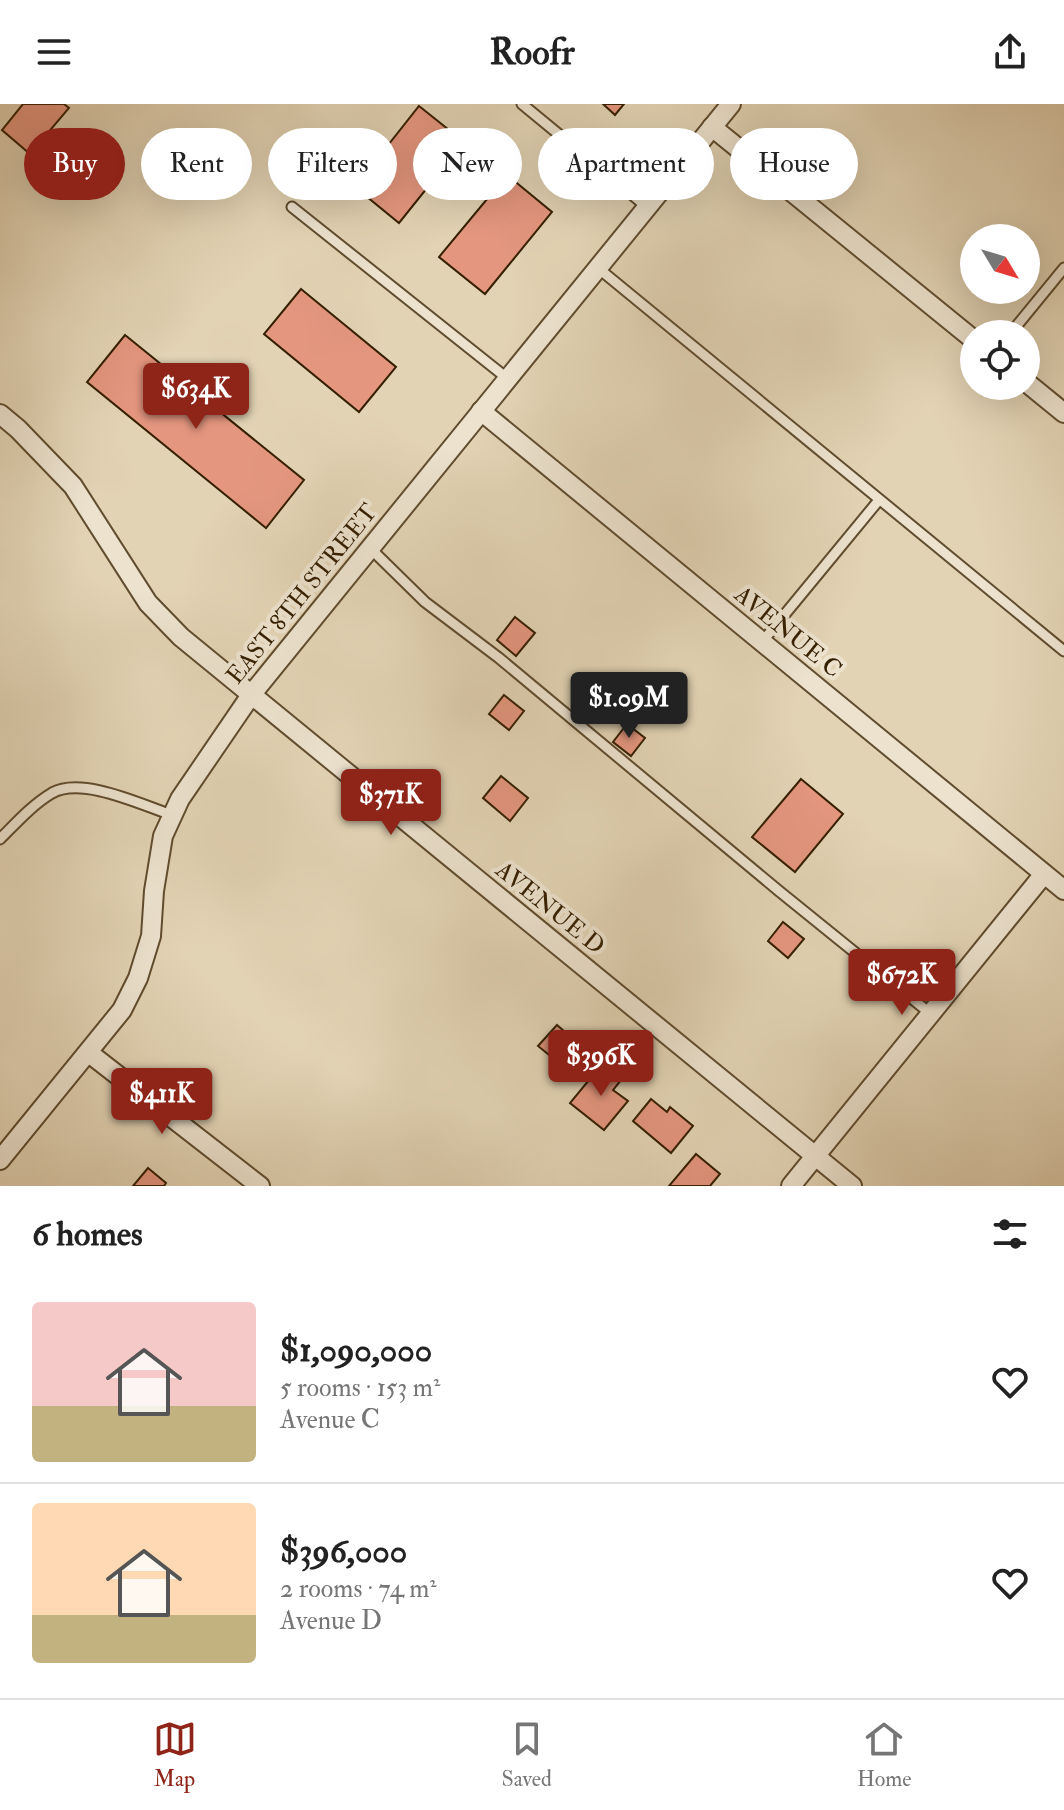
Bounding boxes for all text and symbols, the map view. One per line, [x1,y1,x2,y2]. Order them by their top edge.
icon: menu [32,30,76,74]
text: Roofr [489,30,575,75]
icon: share [988,30,1032,74]
chip: Buy [24,128,125,200]
chip: Rent [141,128,252,200]
chip: Filters [268,128,397,200]
chip: New [413,128,522,200]
chip: Apartment [538,128,714,200]
chip: House [730,128,858,200]
north arrow [960,224,1040,304]
map controls [960,224,1040,400]
button: locate [960,320,1040,400]
pin: $634K [140,363,252,431]
text: $634K [161,373,231,405]
street label: EAST 8TH STREET [220,497,384,691]
street label: AVENUE C [727,579,848,685]
pin: $1.09M [564,672,694,740]
text: $1.09M [589,682,669,714]
pin: $371K [335,769,447,837]
text: $371K [359,779,423,811]
street label: AVENUE D [488,854,611,961]
pin: $672K [846,949,958,1017]
text: $672K [866,959,938,991]
pin: $396K [545,1030,657,1098]
text: $396K [566,1040,636,1072]
pin: $411K [106,1068,218,1136]
text: $411K [129,1078,195,1110]
icon: filters [988,1212,1032,1256]
text: 6 homes [32,1213,143,1256]
text: $1,090,000 [280,1329,432,1372]
icon: home [96,1334,192,1430]
icon: heart [988,1360,1032,1404]
text: 5 rooms · 153 m² [280,1372,440,1404]
text: Avenue C [280,1404,380,1436]
text: $396,000 [280,1530,407,1573]
icon: home [96,1535,192,1631]
icon: heart [988,1561,1032,1605]
text: 2 rooms · 74 m² [280,1573,437,1605]
text: Avenue D [280,1605,382,1637]
tab: Map [153,1717,197,1793]
tab: Saved [502,1717,552,1793]
tab: Home [857,1717,911,1793]

